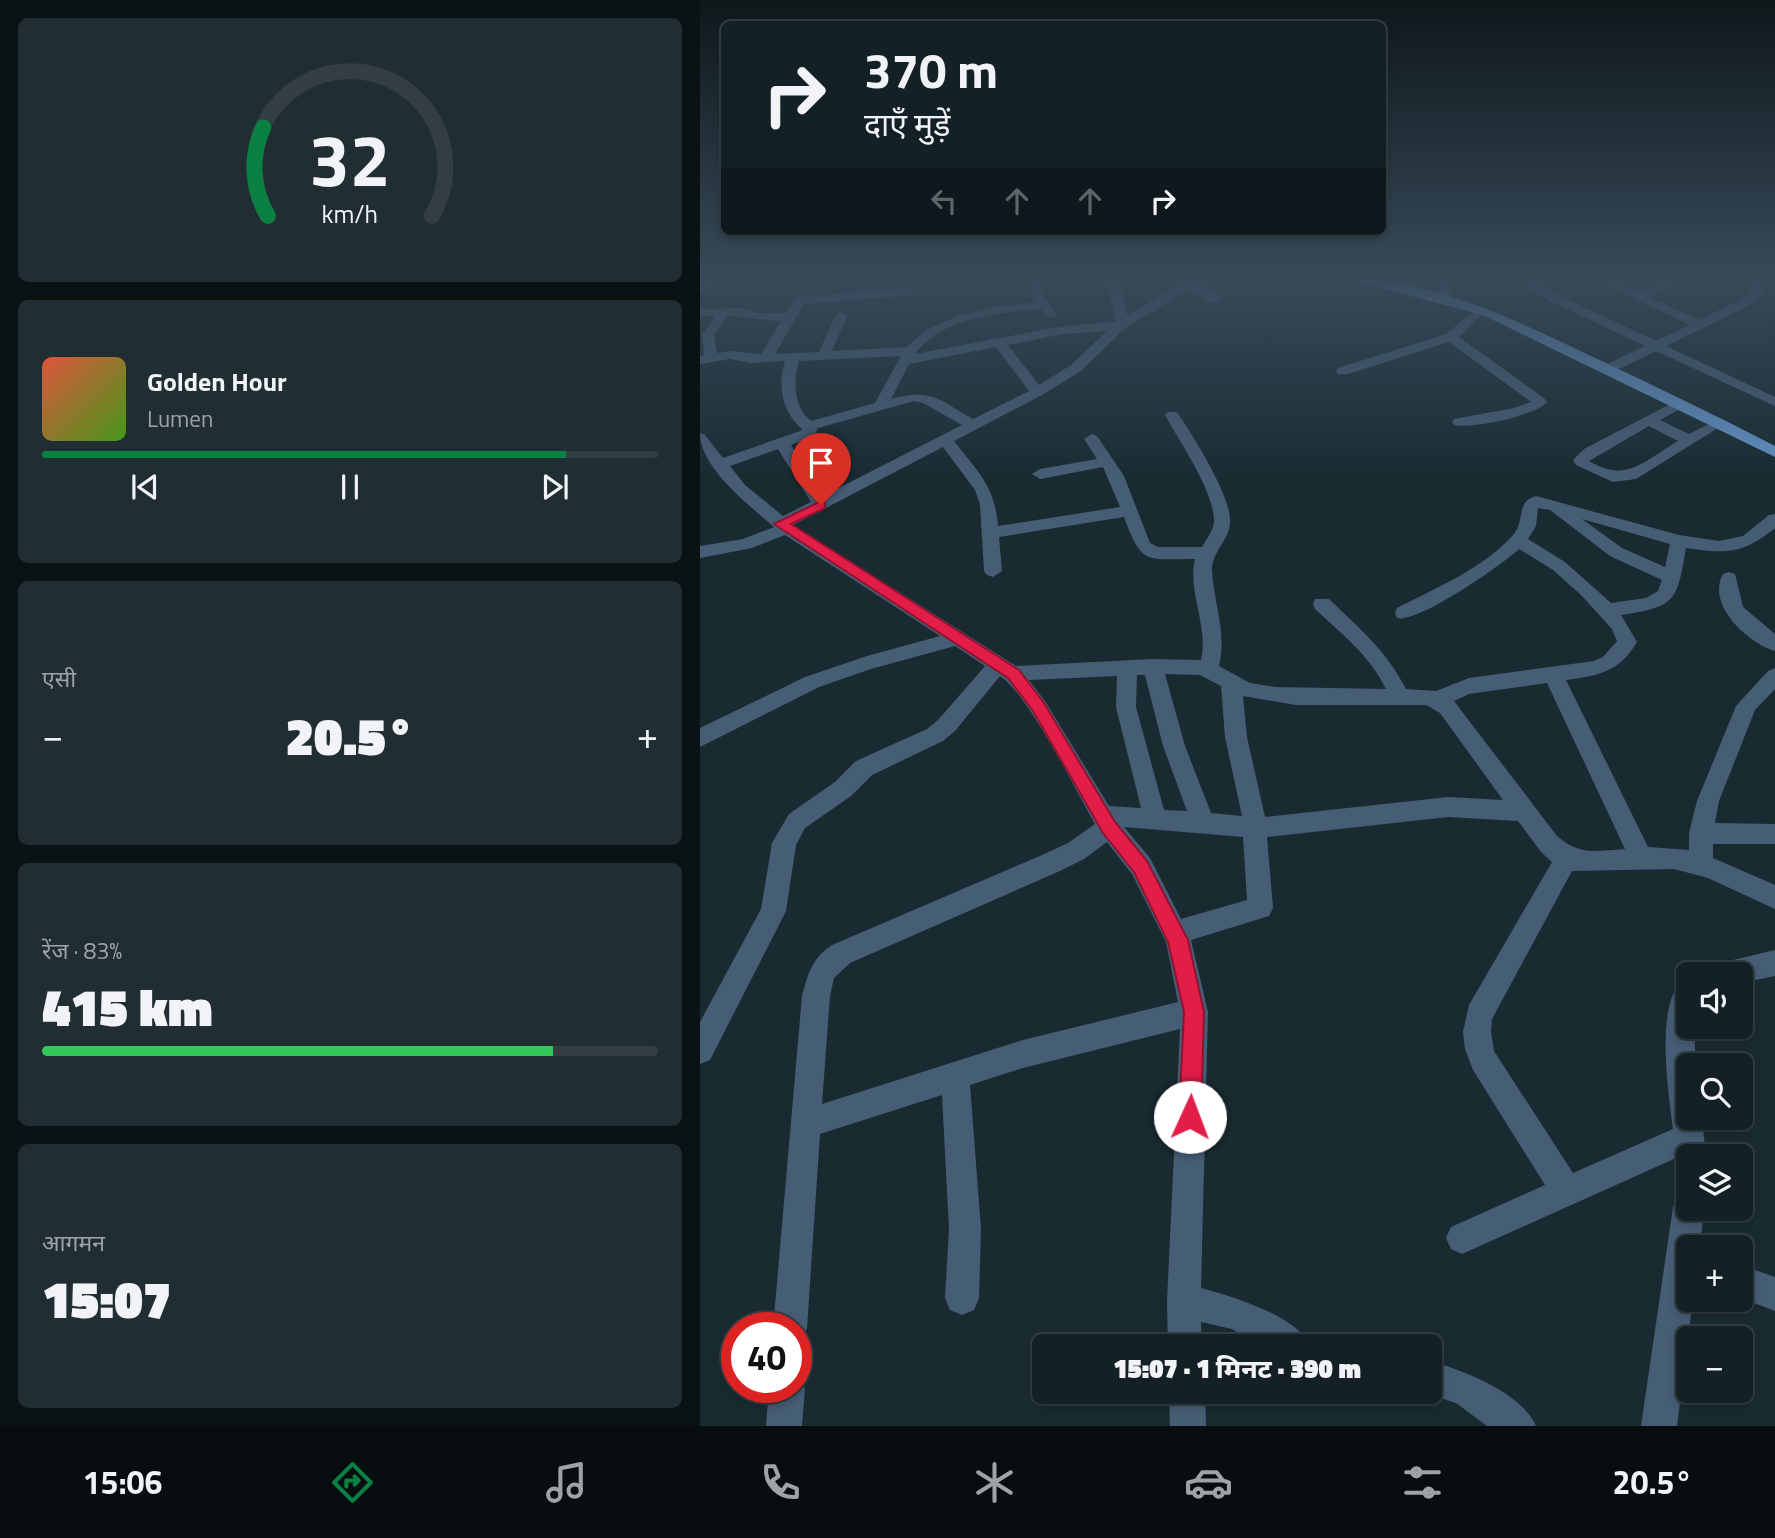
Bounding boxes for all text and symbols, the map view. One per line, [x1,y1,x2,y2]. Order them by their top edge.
text: 370 m [864,32,998,107]
icon: right [749,49,840,140]
text: दाएँ मुड़ें [864,100,950,148]
text: 32 [309,104,391,214]
icon: left [925,182,963,220]
icon: ahead [998,182,1036,220]
icon: ahead [1071,182,1109,220]
icon: right [1144,182,1182,220]
text: km/h [322,195,378,233]
text: Golden Hour [147,362,287,401]
text: Lumen [147,401,213,436]
pin [791,433,851,505]
icon: arrive [802,444,840,482]
icon: previous [126,468,164,506]
icon: pause [331,468,369,506]
icon: next [536,468,574,506]
text: एसी [42,661,76,696]
text: 20.5° [285,696,415,775]
text: − [42,706,63,764]
text: + [637,706,658,764]
text: रेंज · 83% [42,933,122,968]
map controls [1676,962,1753,1403]
button: sound [1676,962,1753,1039]
text: 415 km [42,967,213,1046]
button: search [1676,1053,1753,1130]
position arrow [1153,1080,1227,1154]
button: layers [1676,1144,1753,1221]
text: आगमन [42,1225,105,1260]
button: + [1676,1235,1753,1312]
text: 15:07 [42,1259,171,1338]
speed limit sign: 40 [721,1312,812,1403]
button: − [1676,1326,1753,1403]
text: 15:07 · 1 मिनट · 390 m [1113,1349,1361,1388]
text: 15:06 [83,1458,162,1506]
icon: directions [328,1458,377,1507]
icon: music [542,1458,591,1507]
icon: phone [756,1458,805,1507]
icon: climate [970,1458,1019,1507]
icon: car [1184,1458,1233,1507]
icon: filters [1398,1458,1447,1507]
text: 20.5° [1613,1458,1692,1506]

